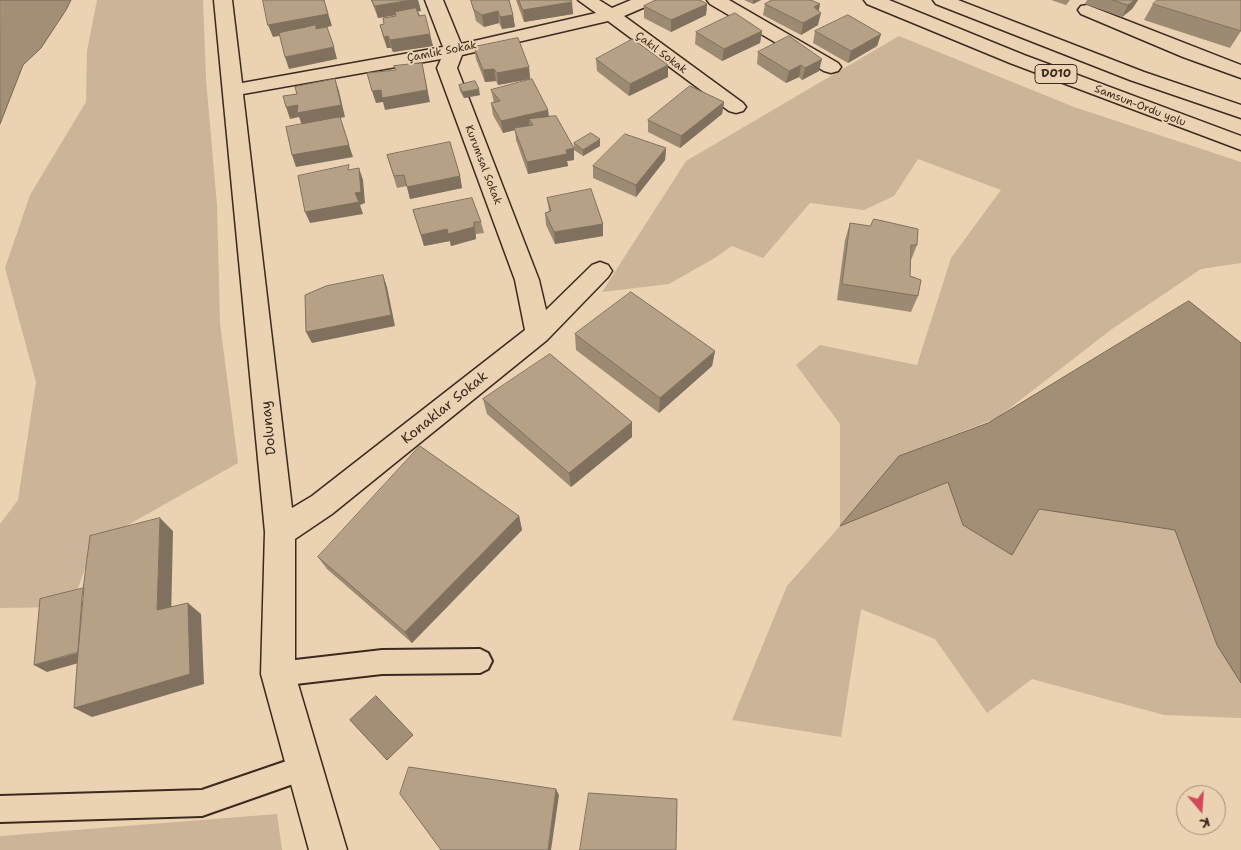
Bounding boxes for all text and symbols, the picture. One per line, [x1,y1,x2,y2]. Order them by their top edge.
street label: Çakıl Sokak [633,29,689,77]
street label: Çamlık Sokak [406,39,478,65]
road number: D010 [1035,64,1077,84]
street label: Samsun-Ordu yolu [1093,83,1187,129]
street label: Kurumsal Sokak [462,123,504,207]
street label: Konaklar Sokak [398,368,492,448]
street label: Dolunay [258,400,280,456]
north arrow [1176,785,1226,835]
text: K [1198,813,1213,833]

